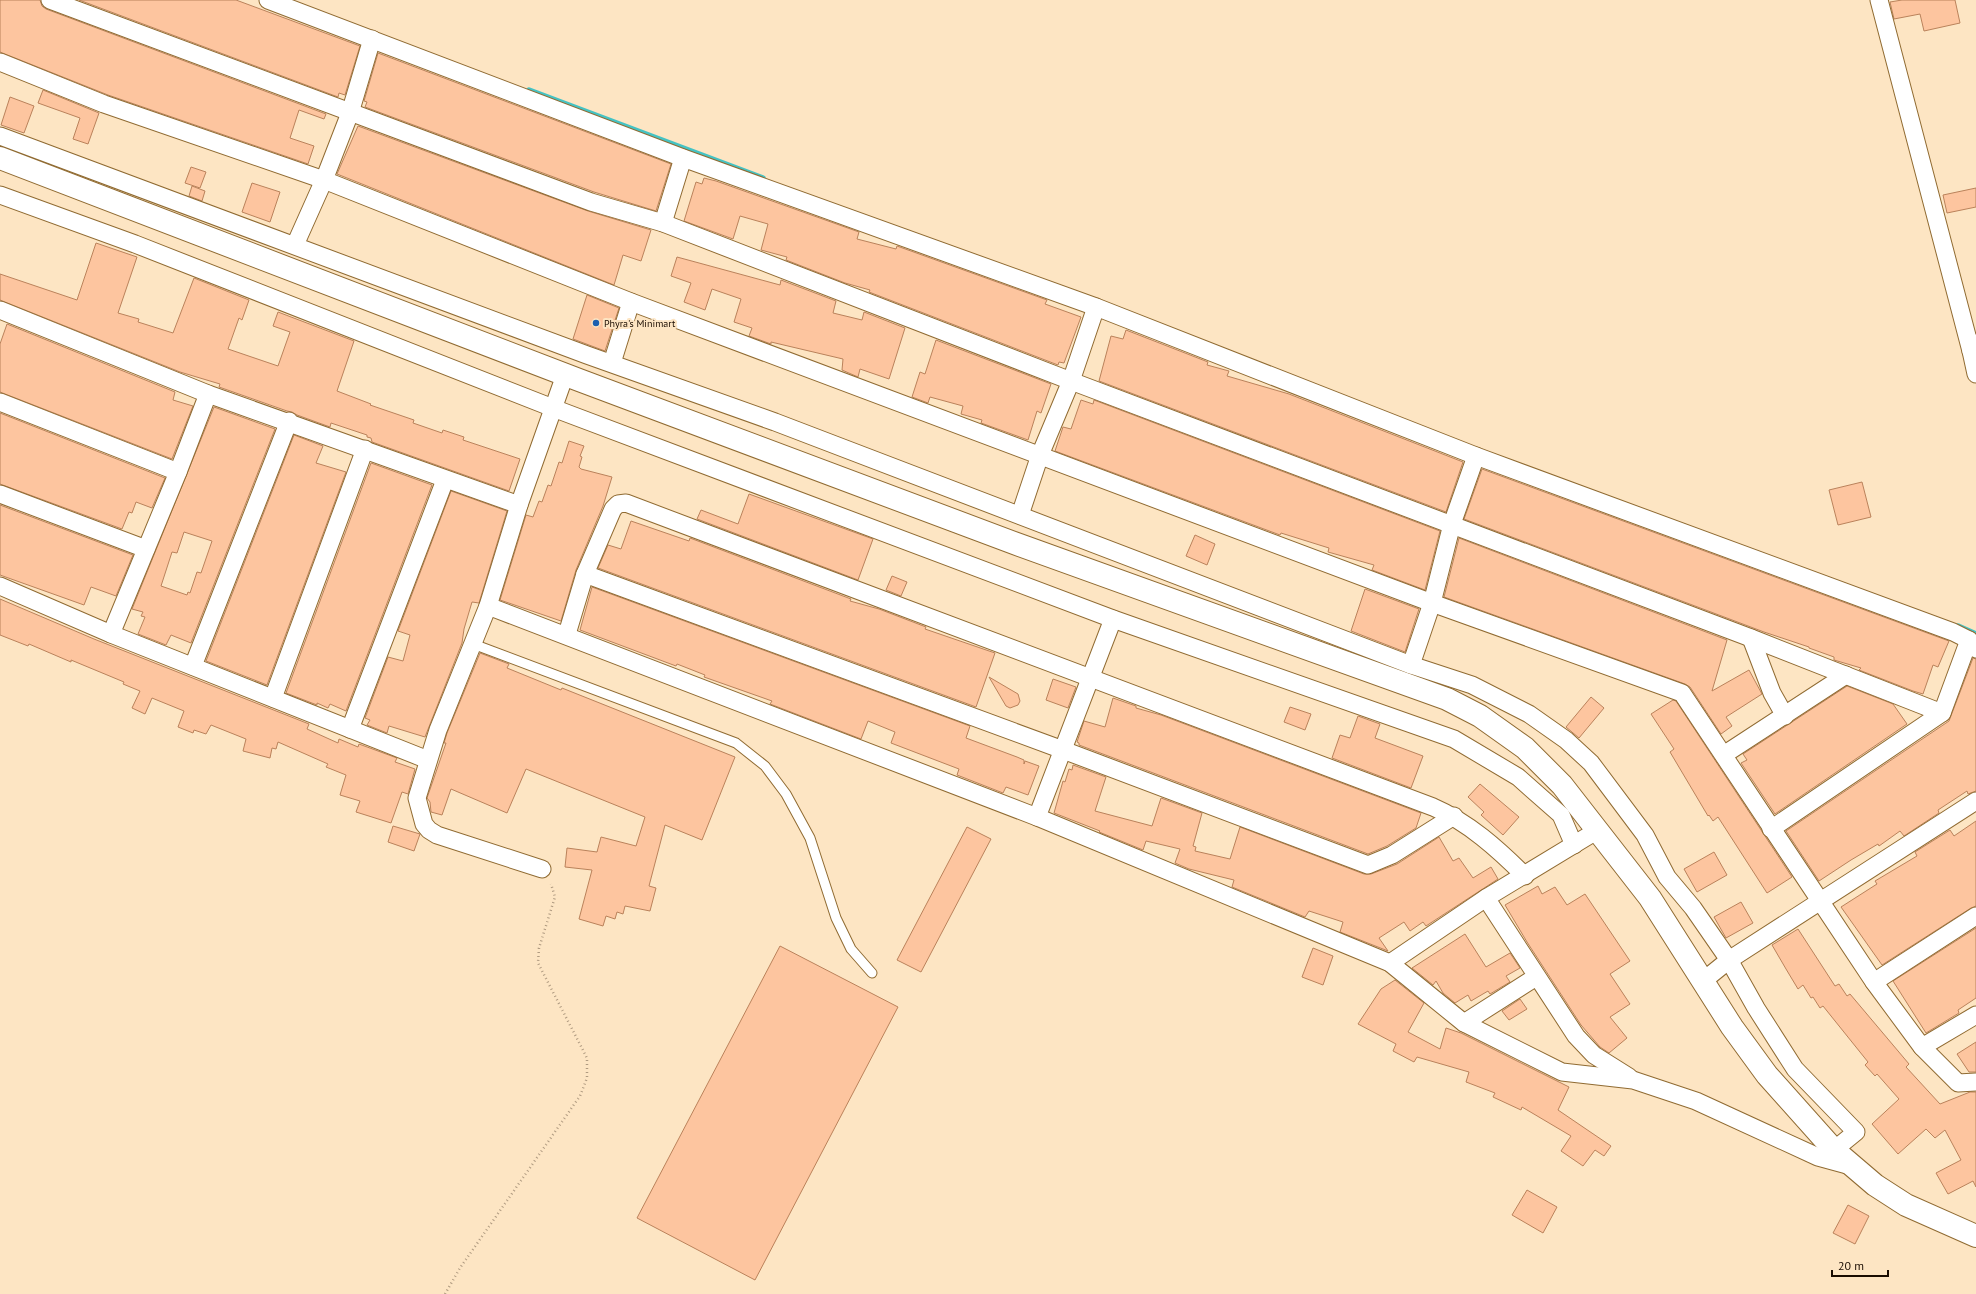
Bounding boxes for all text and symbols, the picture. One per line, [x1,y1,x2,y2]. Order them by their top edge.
place label: Phyra's Minimart [604,317,676,330]
marker: Phyra's Minimart [591,318,601,328]
scale bar [1832,1252,1888,1278]
text: 20 m [1838,1258,1864,1273]

